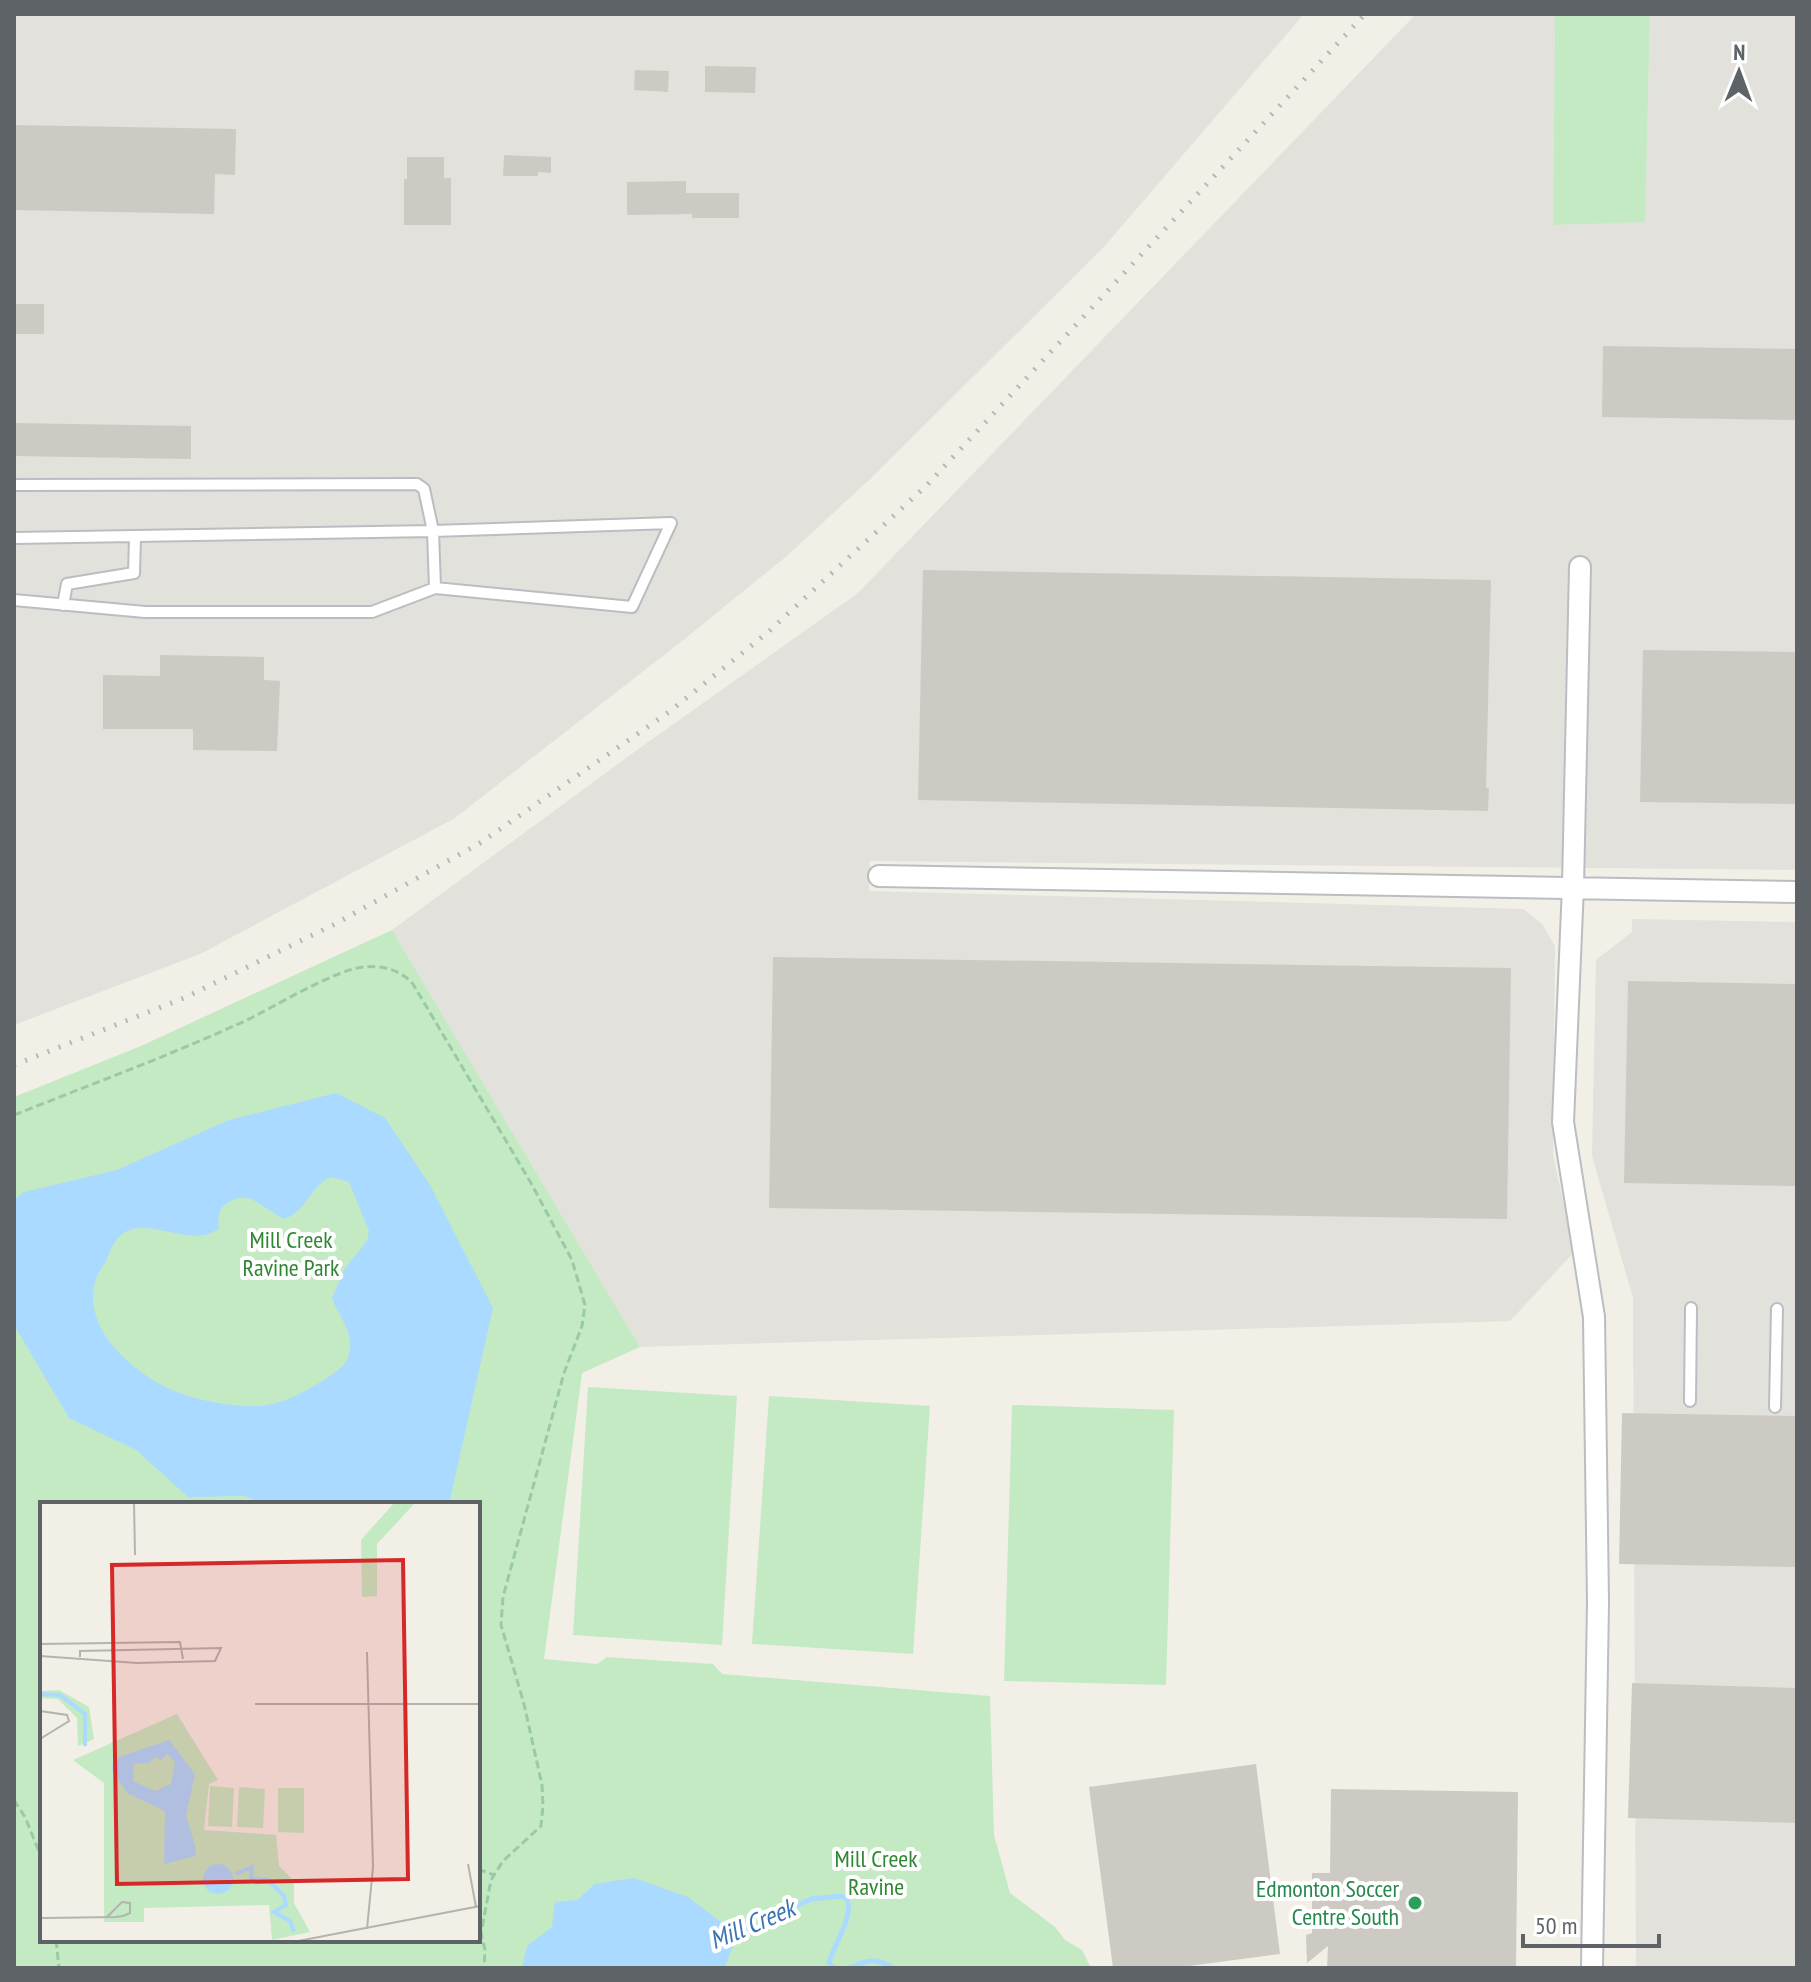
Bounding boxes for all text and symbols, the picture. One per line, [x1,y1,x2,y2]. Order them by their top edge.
north arrow [1699,32,1779,112]
text: N [1733,38,1746,66]
park label: Mill Creek Ravine Park [243,1224,340,1283]
inset map [40,1502,480,1942]
park label: Mill Creek Ravine [835,1843,918,1902]
place label: Edmonton Soccer Centre South [1256,1873,1399,1932]
water label: Mill Creek [704,1890,802,1956]
marker: Edmonton Soccer Centre South [1406,1894,1424,1912]
scale bar [1523,1898,1659,1948]
text: 50 m [1535,1910,1577,1941]

